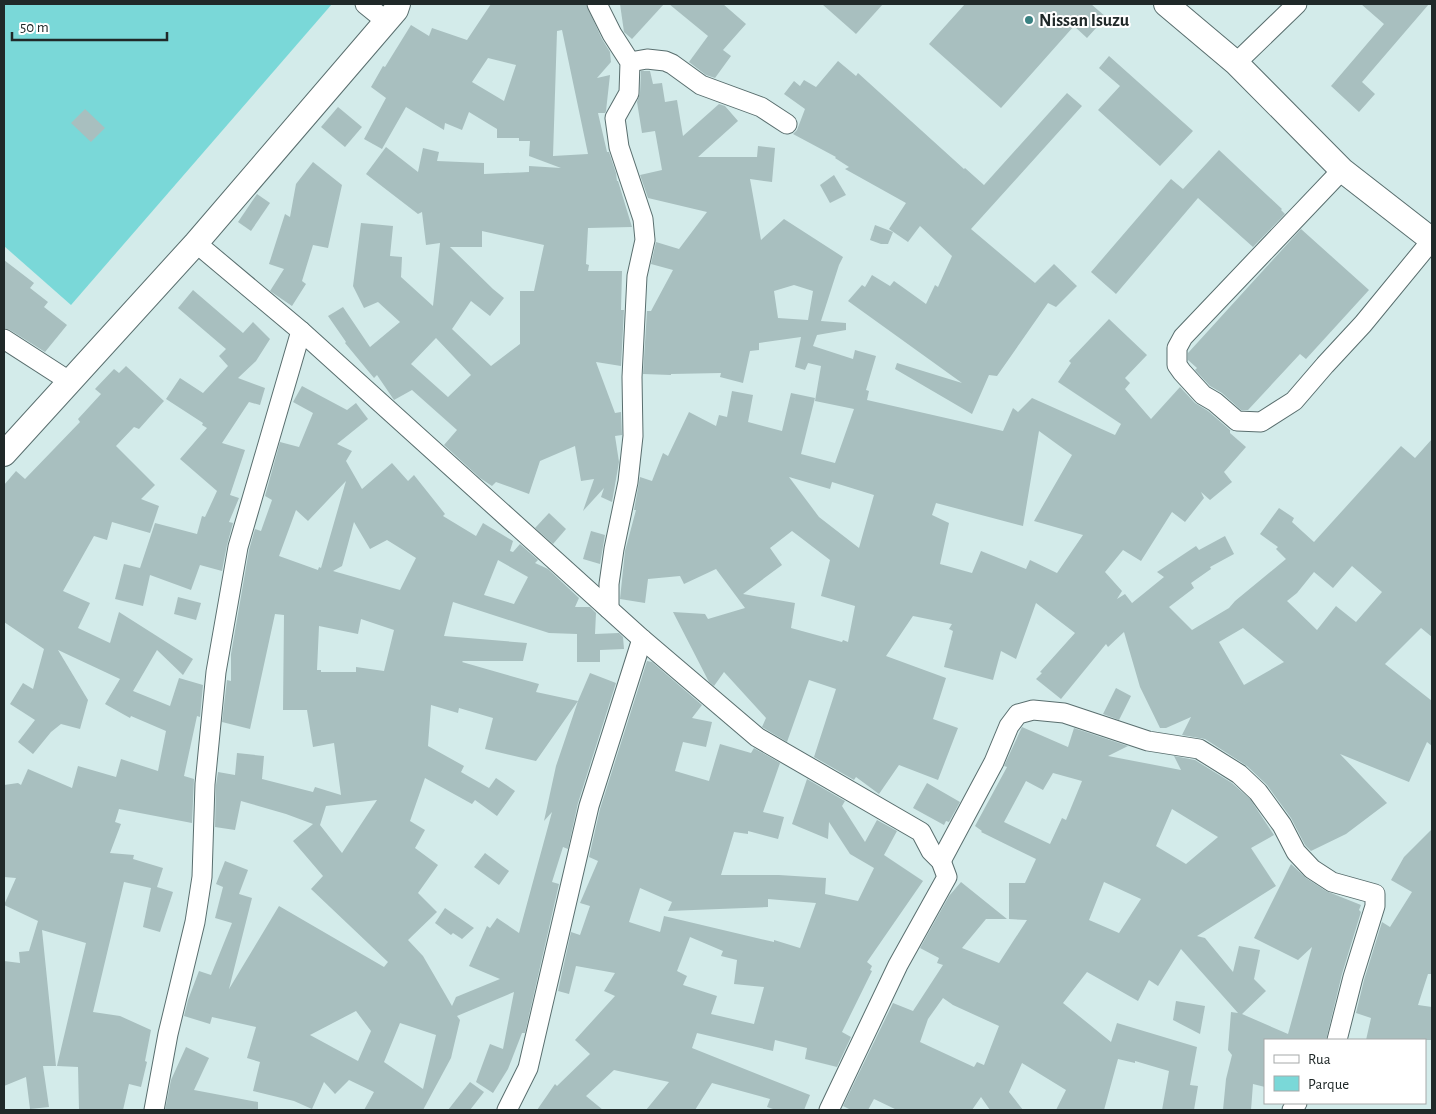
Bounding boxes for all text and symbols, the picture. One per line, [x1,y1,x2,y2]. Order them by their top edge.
scale bar [12,10,168,42]
place label: Nissan Isuzu [1039,12,1130,30]
marker: Nissan Isuzu [1023,14,1035,26]
text: 50 m [20,20,49,35]
legend [1264,1039,1426,1104]
text: Rua [1308,1052,1331,1067]
text: Parque [1308,1077,1349,1092]

